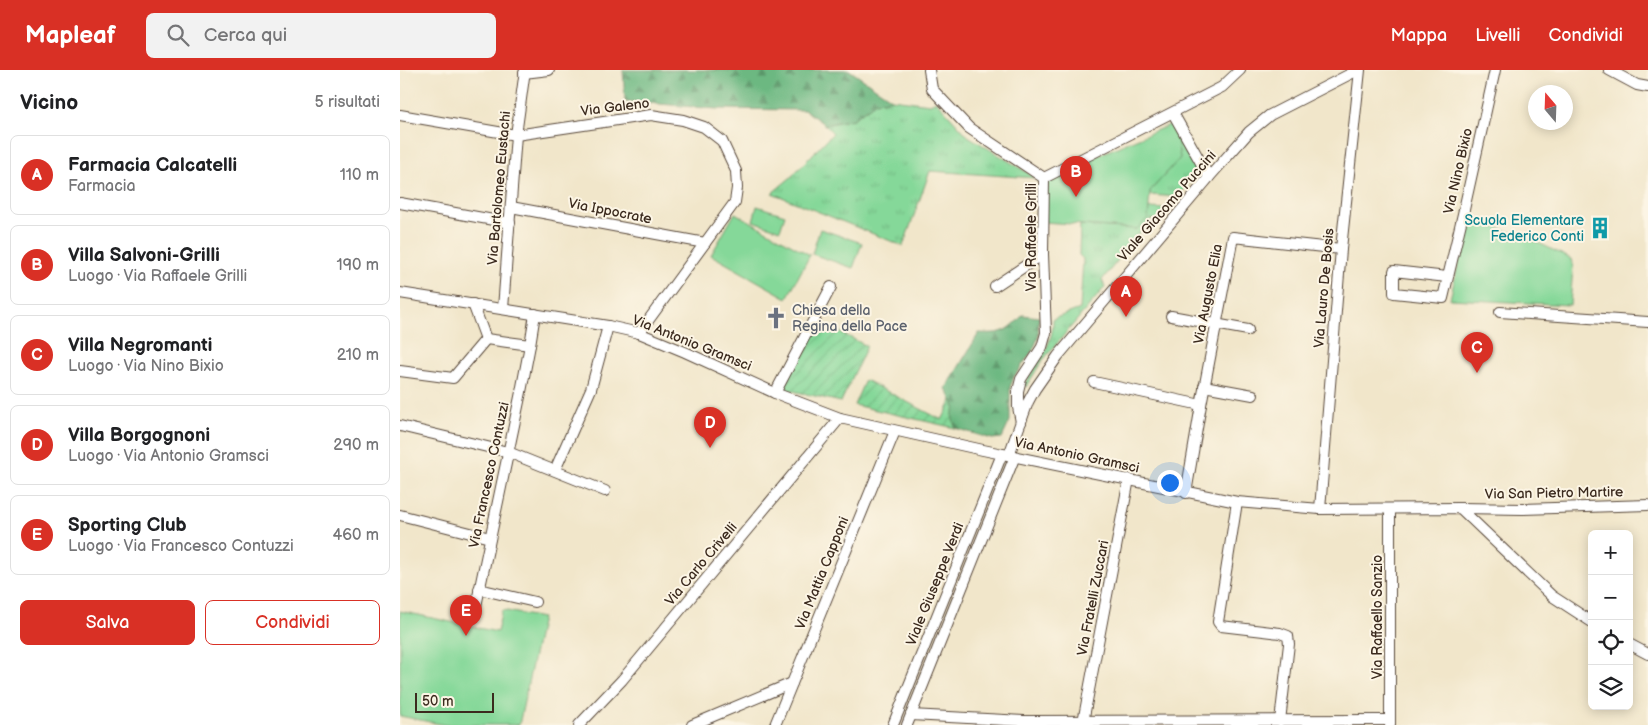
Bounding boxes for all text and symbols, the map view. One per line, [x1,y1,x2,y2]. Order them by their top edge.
search box [146,13,496,58]
text: Mapleaf [25,21,116,50]
icon: search [164,21,192,49]
text: Cerca qui [204,24,287,47]
text: Mappa [1390,25,1447,46]
text: Livelli [1475,25,1521,46]
text: Condividi [1549,25,1623,46]
north arrow [1528,85,1573,130]
text: Vicino [20,90,78,115]
text: 5 risultati [314,93,380,112]
street label: Via Galeno [580,94,650,120]
street label: Via Bartolomeo Eustachi [484,110,514,266]
street label: Via Nino Bixio [1440,126,1476,216]
street label: Viale Giacomo Puccini [1114,147,1220,265]
text: Farmacia Calcatelli [68,154,237,177]
pin: B [1060,156,1092,197]
text: A [32,166,42,185]
text: 110 m [340,166,379,185]
text: Farmacia [68,177,136,196]
street label: Via Raffaele Grilli [1023,183,1040,291]
street label: Via Ippocrate [567,195,653,227]
place label: Scuola Elementare Federico Conti [1464,212,1584,245]
building icon: Scuola Elementare Federico Conti [1587,215,1613,241]
street label: Via Lauro De Bosis [1310,227,1338,349]
street label: Via Augusto Elia [1190,242,1226,346]
text: Villa Salvoni-Grilli [68,244,220,267]
text: B [31,256,43,275]
text: 190 m [337,256,379,275]
text: Luogo · Via Raffaele Grilli [68,267,247,286]
pin: A [1110,276,1142,317]
place label: Chiesa della Regina della Pace [792,302,907,335]
church icon: Chiesa della Regina della Pace [763,305,789,331]
street label: Via Antonio Gramsci [630,311,754,375]
pin: C [1461,332,1493,373]
text: Villa Negromanti [68,334,212,357]
text: C [31,346,43,365]
text: 210 m [337,346,379,365]
text: Luogo · Via Nino Bixio [68,357,224,376]
street label: Via Francesco Contuzzi [465,400,513,550]
pin: D [694,407,726,448]
text: Villa Borgognoni [68,424,210,447]
street label: Via Antonio Gramsci [1013,433,1141,477]
text: D [31,436,43,455]
text: 290 m [333,436,379,455]
text: Luogo · Via Antonio Gramsci [68,447,269,466]
your location [1157,470,1183,496]
street label: Via San Pietro Martire [1485,483,1623,503]
text: Sporting Club [68,514,187,537]
street label: Via Mattia Capponi [792,514,852,632]
street label: Via Carlo Crivelli [661,519,741,609]
street label: Viale Giuseppe Verdi [902,520,968,648]
text: E [32,526,42,545]
text: 460 m [333,526,379,545]
map controls [1588,530,1633,710]
button: + [1588,530,1633,575]
text: Luogo · Via Francesco Contuzzi [68,537,294,556]
street label: Via Fratelli Zuccari [1073,539,1113,657]
street label: Via Raffaello Sanzio [1369,555,1386,679]
button: − [1588,575,1633,620]
pin: E [450,595,482,636]
button: Salva [20,600,195,645]
button: Condividi [205,600,380,645]
button: locate [1588,620,1633,665]
button: layers [1588,665,1633,710]
scale bar [415,690,494,713]
text: 50 m [422,693,454,710]

